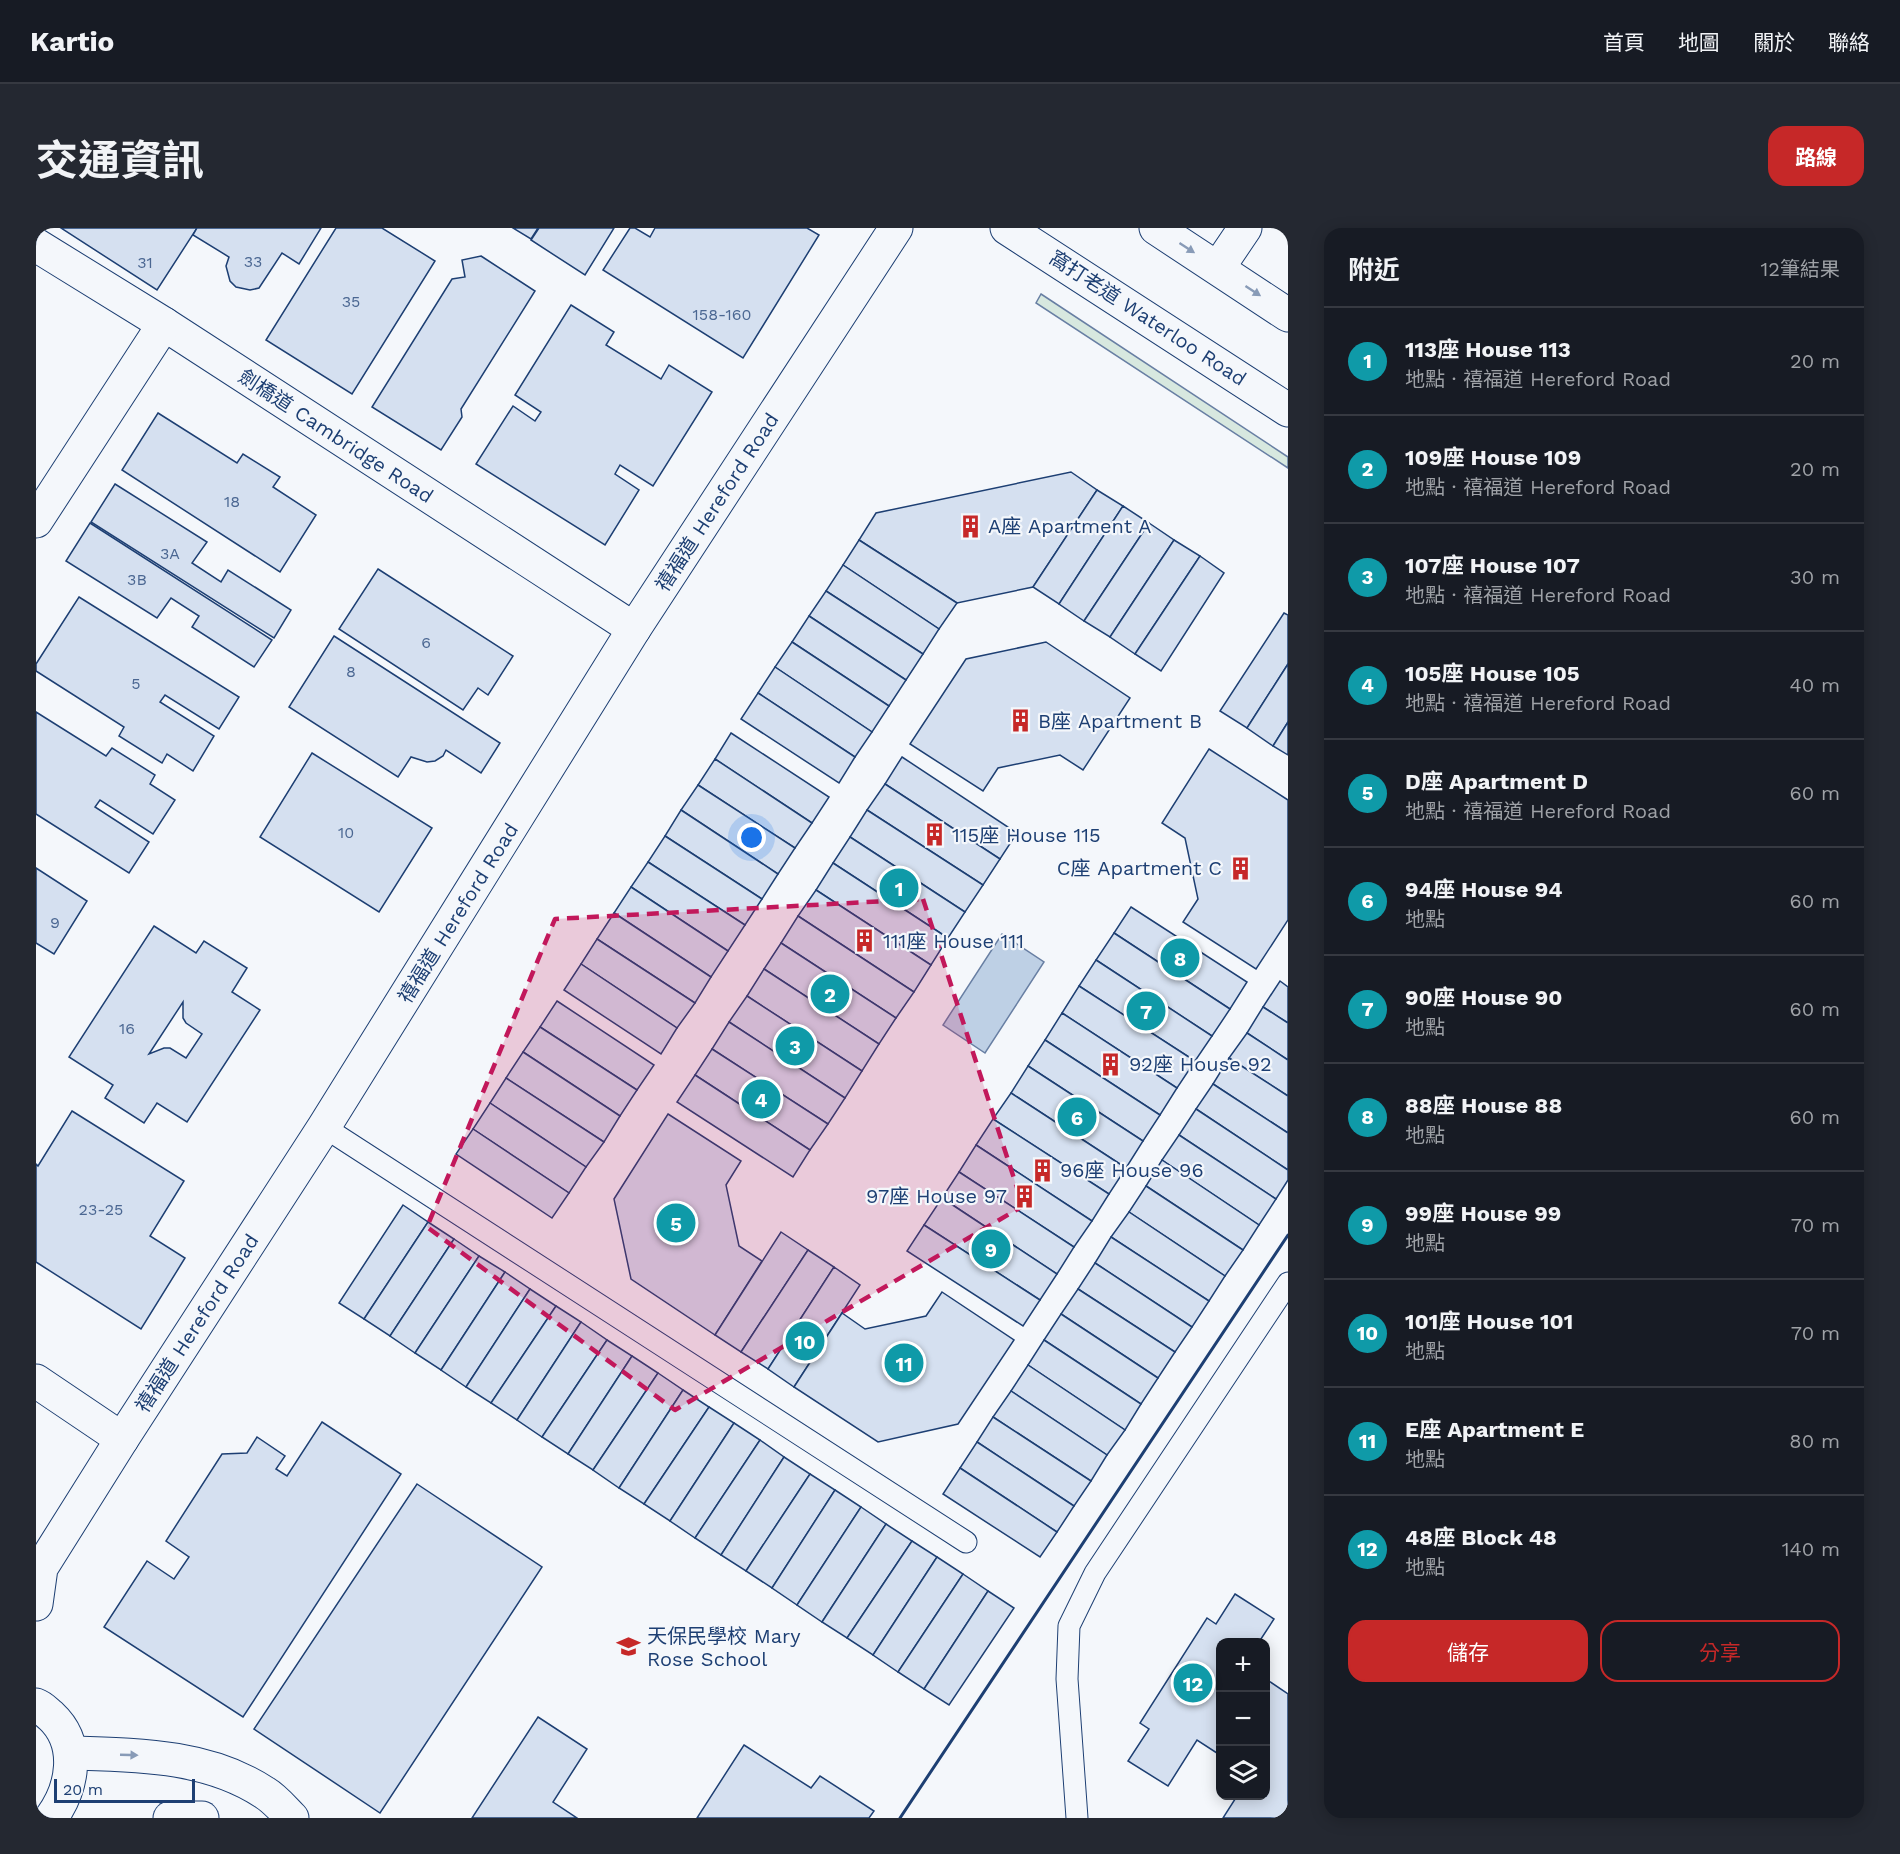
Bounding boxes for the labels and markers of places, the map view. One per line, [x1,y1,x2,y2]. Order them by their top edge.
building icon: A座 Apartment A [957,513,983,539]
place label: A座 Apartment A [988,514,1151,538]
building icon: B座 Apartment B [1007,708,1033,734]
place label: B座 Apartment B [1038,709,1202,733]
building icon: 115座 House 115 [921,822,947,848]
place label: 115座 House 115 [952,823,1101,847]
building icon: C座 Apartment C [1227,855,1253,881]
place label: C座 Apartment C [1057,856,1222,880]
pin: 1 [880,866,918,910]
building icon: 111座 House 111 [852,928,878,954]
place label: 111座 House 111 [883,929,1024,953]
pin: 8 [1160,936,1200,980]
pin: 2 [810,972,850,1017]
pin: 7 [1126,988,1166,1034]
pin: 3 [776,1024,814,1068]
building icon: 92座 House 92 [1098,1051,1124,1077]
place label: 92座 House 92 [1129,1052,1272,1076]
pin: 4 [742,1076,780,1122]
pin: 6 [1058,1094,1096,1140]
building icon: 96座 House 96 [1029,1157,1055,1183]
place label: 96座 House 96 [1060,1158,1204,1182]
building icon: 97座 House 97 [1012,1183,1038,1209]
place label: 97座 House 97 [866,1184,1007,1208]
pin: 5 [656,1200,696,1246]
pin: 9 [972,1226,1010,1272]
pin: 10 [786,1318,824,1364]
pin: 11 [884,1340,924,1386]
place label: 天保民學校 Mary Rose School [647,1624,801,1671]
school or university icon: 天保民學校 Mary Rose School [616,1634,642,1660]
pin: 12 [1174,1660,1212,1706]

